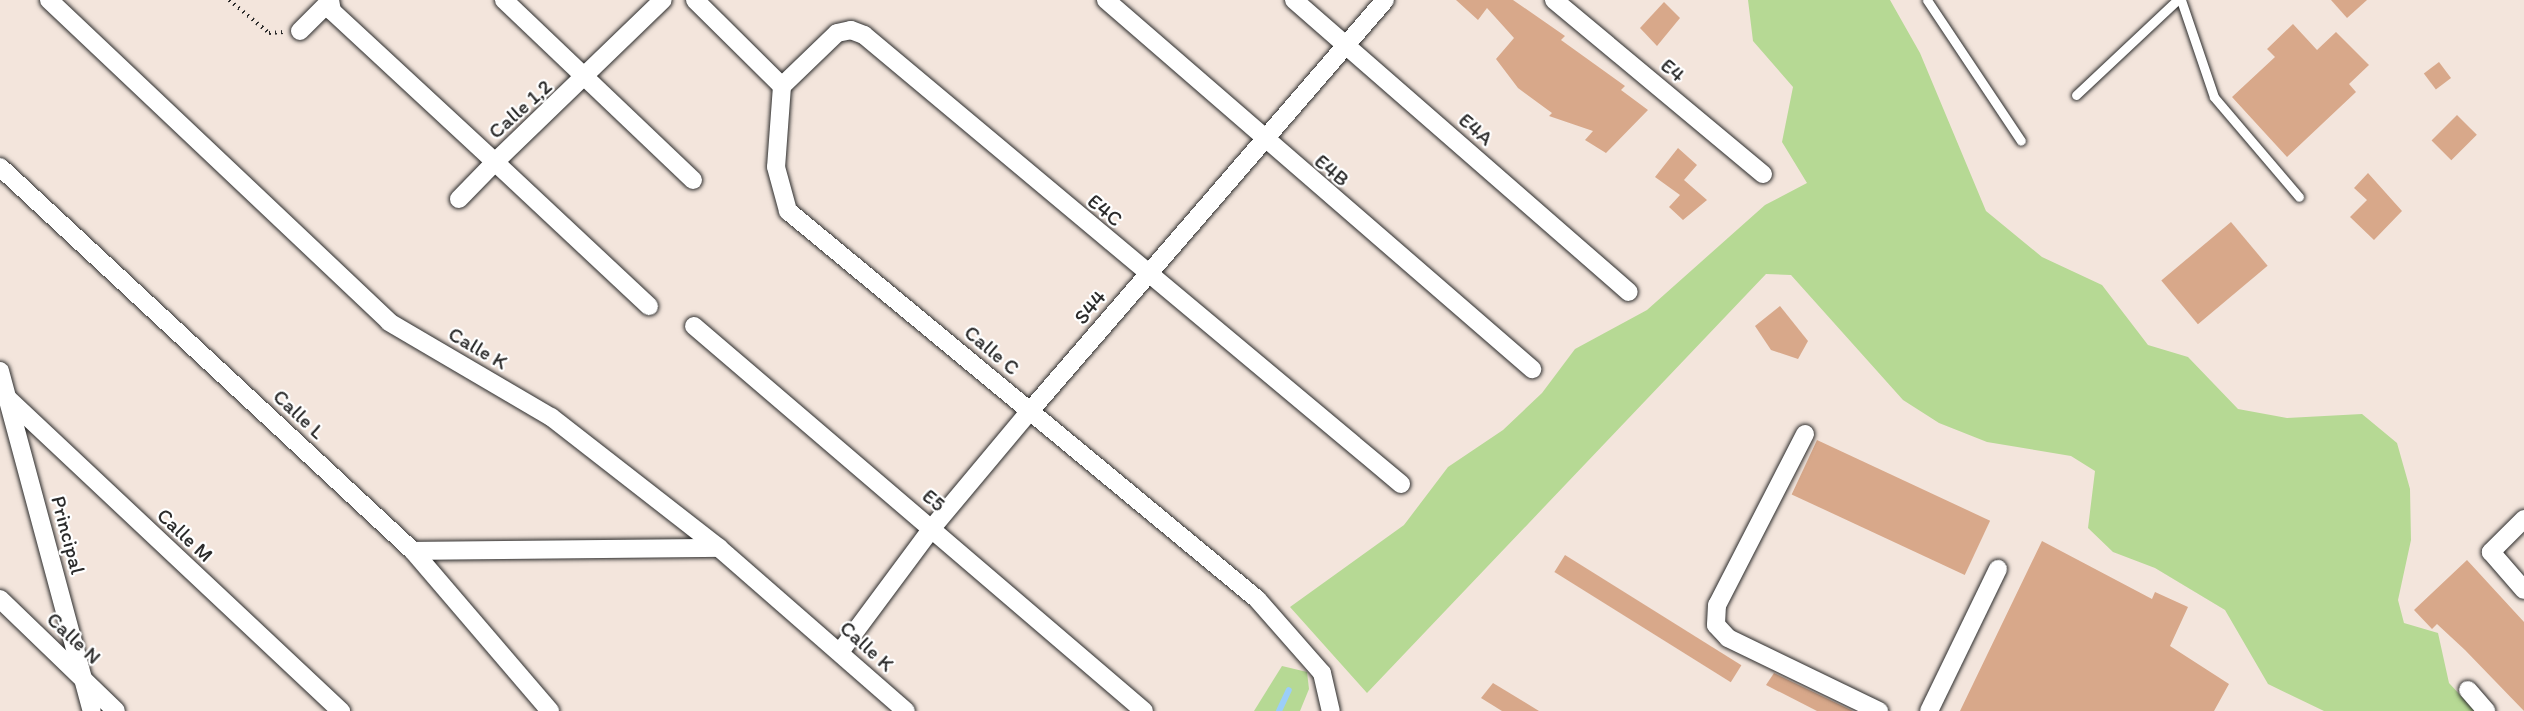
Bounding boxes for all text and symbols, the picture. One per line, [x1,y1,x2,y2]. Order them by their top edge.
street label: E4 [1656,53,1690,87]
street label: Calle 1,2 [483,74,557,144]
street label: E4A [1454,107,1498,151]
street label: E4B [1309,148,1355,192]
street label: E4C [1082,188,1128,232]
street label: S44 [1068,285,1112,329]
street label: Calle C [959,320,1025,380]
street label: Calle K [444,321,512,375]
street label: Calle L [268,384,330,444]
street label: E5 [917,483,951,517]
street label: Principal [45,493,91,577]
street label: Calle M [152,503,218,567]
street label: Calle N [42,607,106,669]
street label: Calle K [835,615,899,677]

